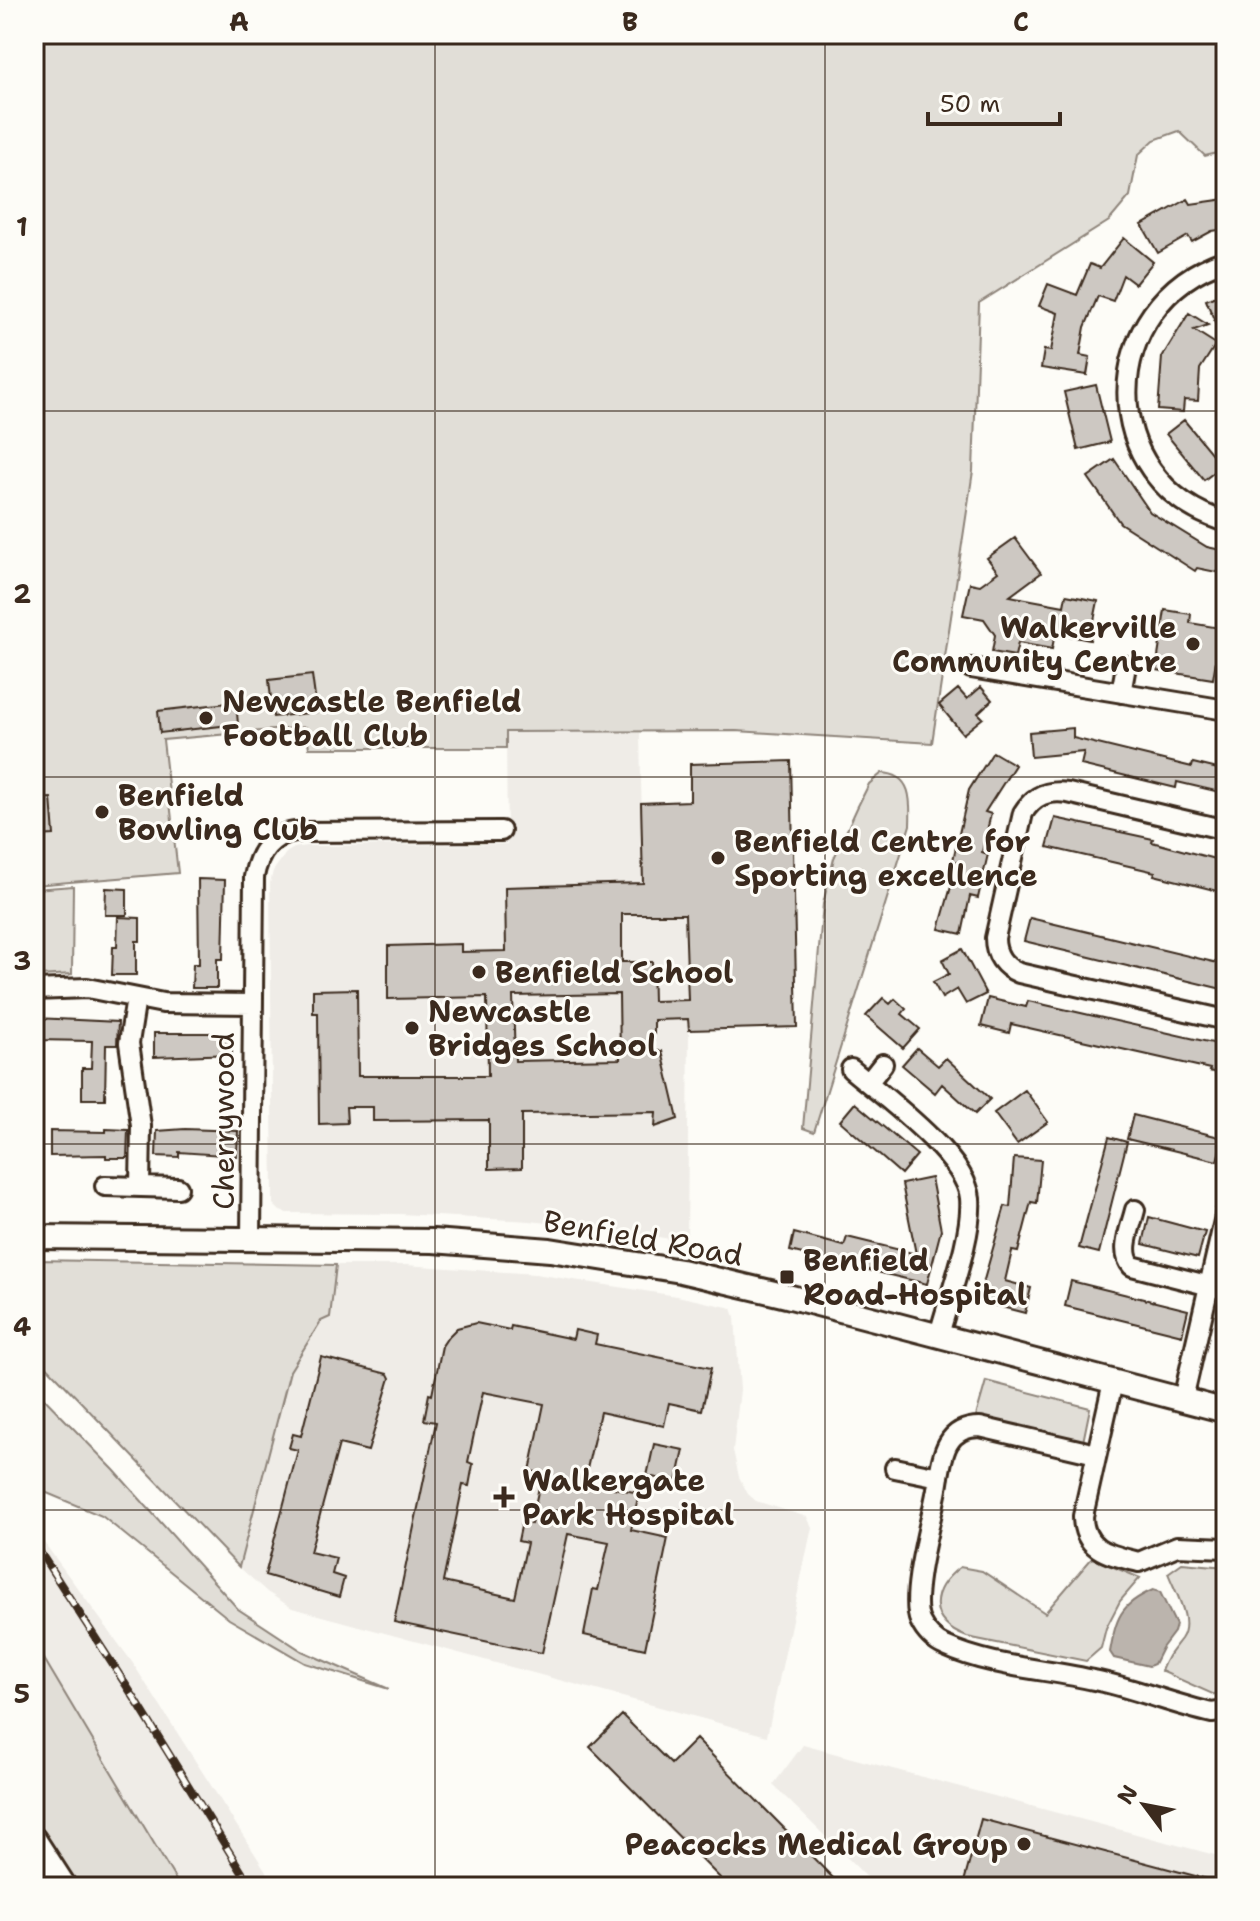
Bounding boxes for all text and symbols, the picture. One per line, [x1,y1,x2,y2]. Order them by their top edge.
text: A [229,4,249,39]
text: B [622,4,638,39]
text: C [1013,4,1029,39]
scale bar [928,76,1060,126]
text: 50 m [940,88,1000,120]
text: 1 [16,209,28,244]
text: 2 [13,576,31,611]
place label: Walkerville Community Centre [892,607,1177,682]
marker: Walkerville Community Centre [1184,635,1202,653]
place label: Newcastle Benfield Football Club [222,681,522,756]
marker: Newcastle Benfield Football Club [197,709,215,727]
place label: Benfield Bowling Club [118,775,318,850]
marker: Benfield Bowling Club [93,803,111,821]
place label: Benfield Centre for Sporting excellence [734,821,1038,896]
marker: Benfield Centre for Sporting excellence [709,849,727,867]
text: 3 [13,943,31,978]
place label: Benfield School [495,952,733,993]
marker: Benfield School [470,963,488,981]
place label: Newcastle Bridges School [428,991,657,1066]
marker: Newcastle Bridges School [403,1019,421,1037]
street label: Cherrywood [203,1032,244,1210]
street label: Benfield Road [540,1200,746,1276]
place label: Benfield Road-Hospital [803,1240,1027,1315]
marker: Benfield Road-Hospital [778,1268,796,1286]
text: 4 [13,1309,31,1344]
place label: Walkergate Park Hospital [522,1460,734,1535]
marker: Walkergate Park Hospital [493,1486,515,1508]
text: 5 [14,1676,30,1711]
north arrow [1104,1765,1184,1845]
text: N [1111,1780,1144,1810]
place label: Peacocks Medical Group [625,1824,1008,1865]
marker: Peacocks Medical Group [1015,1835,1033,1853]

